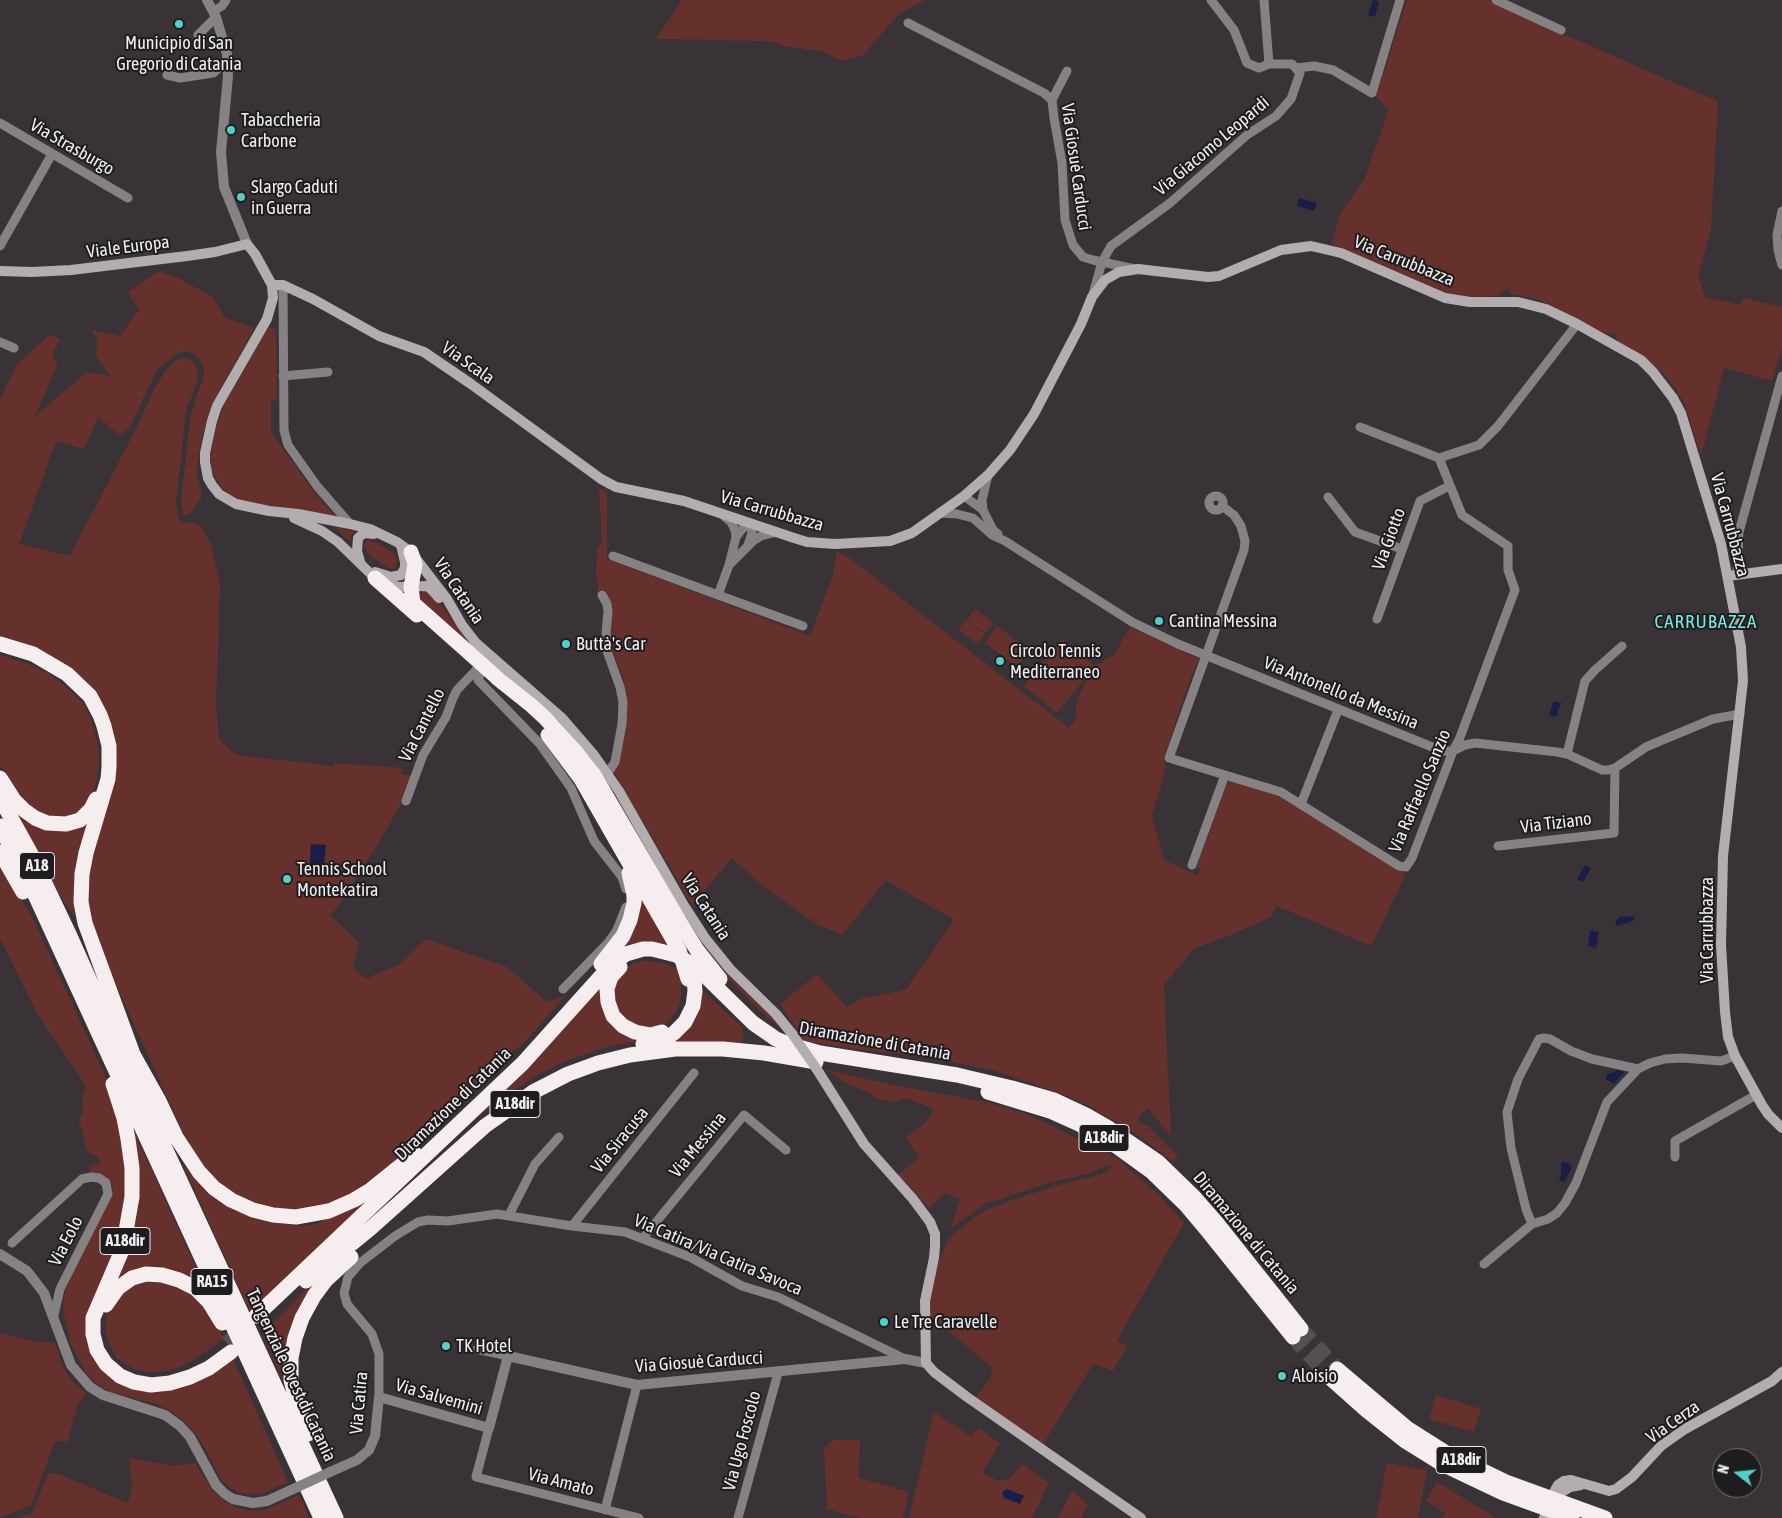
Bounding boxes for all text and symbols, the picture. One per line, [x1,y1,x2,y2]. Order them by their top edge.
marker: Municipio di San Gregorio di Catania [173,18,185,30]
place label: Municipio di San Gregorio di Catania [116,32,242,74]
street label: Via Giacomo Leopardi [1150,92,1274,200]
street label: Via Giosuè Carducci [1056,102,1096,232]
place label: Tabaccheria Carbone [241,109,321,152]
street label: Via Strasburgo [26,114,118,180]
marker: Tabaccheria Carbone [225,124,237,136]
place label: Slargo Caduti in Guerra [251,176,338,218]
marker: Slargo Caduti in Guerra [235,191,247,203]
street label: Viale Europa [85,231,171,263]
street label: Via Carrubbazza [1351,231,1457,291]
street label: Via Scala [437,337,499,389]
street label: Via Carrubbazza [1706,471,1754,579]
street label: Via Carrubbazza [718,486,826,536]
street label: Via Giotto [1368,505,1410,573]
street label: Via Catania [429,554,489,628]
place label: Cantina Messina [1169,610,1277,632]
district label: CARRUBAZZA [1653,611,1759,633]
marker: Cantina Messina [1153,615,1165,627]
place label: Buttà's Car [576,633,646,655]
marker: Buttà's Car [560,638,572,650]
place label: Circolo Tennis Mediterraneo [1010,640,1101,682]
street label: Via Antonello da Messina [1260,652,1422,734]
marker: Circolo Tennis Mediterraneo [994,655,1006,667]
street label: Via Cantello [394,684,450,766]
street label: Via Raffaello Sanzio [1384,726,1456,856]
street label: Via Tiziano [1519,808,1593,838]
road number: A18 [20,852,54,879]
place label: Tennis School Montekatira [297,858,387,901]
street label: Via Catania [677,870,735,944]
marker: Tennis School Montekatira [281,873,293,885]
street label: Via Carrubbazza [1696,877,1718,983]
street label: Diramazione di Catania [797,1017,953,1065]
street label: Diramazione di Catania [390,1043,516,1165]
road number: A18dir [490,1090,540,1118]
street label: Via Siracusa [587,1103,653,1177]
street label: Via Messina [665,1108,731,1182]
road number: A18dir [1079,1124,1129,1152]
street label: Diramazione di Catania [1188,1167,1304,1299]
street label: Via Catira/Via Catira Savoca [630,1210,806,1300]
street label: Via Eolo [44,1212,88,1270]
road number: A18dir [100,1228,150,1254]
road number: RA15 [191,1268,233,1295]
street label: Tangenziale Ovest di Catania [241,1285,341,1465]
place label: Le Tre Caravelle [894,1311,997,1333]
marker: Le Tre Caravelle [878,1316,890,1328]
place label: TK Hotel [456,1335,512,1357]
marker: TK Hotel [440,1340,452,1352]
street label: Via Giosuè Carducci [634,1347,764,1377]
place label: Aloisio [1292,1365,1337,1387]
marker: Aloisio [1276,1370,1288,1382]
street label: Via Catira [345,1371,373,1435]
street label: Via Salvemini [393,1374,485,1420]
street label: Via Ugo Foscolo [718,1389,766,1493]
street label: Via Cerza [1642,1396,1704,1448]
road number: A18dir [1436,1446,1486,1474]
north arrow [1712,1448,1762,1498]
street label: Via Amato [526,1463,596,1501]
text: N [1715,1463,1732,1475]

